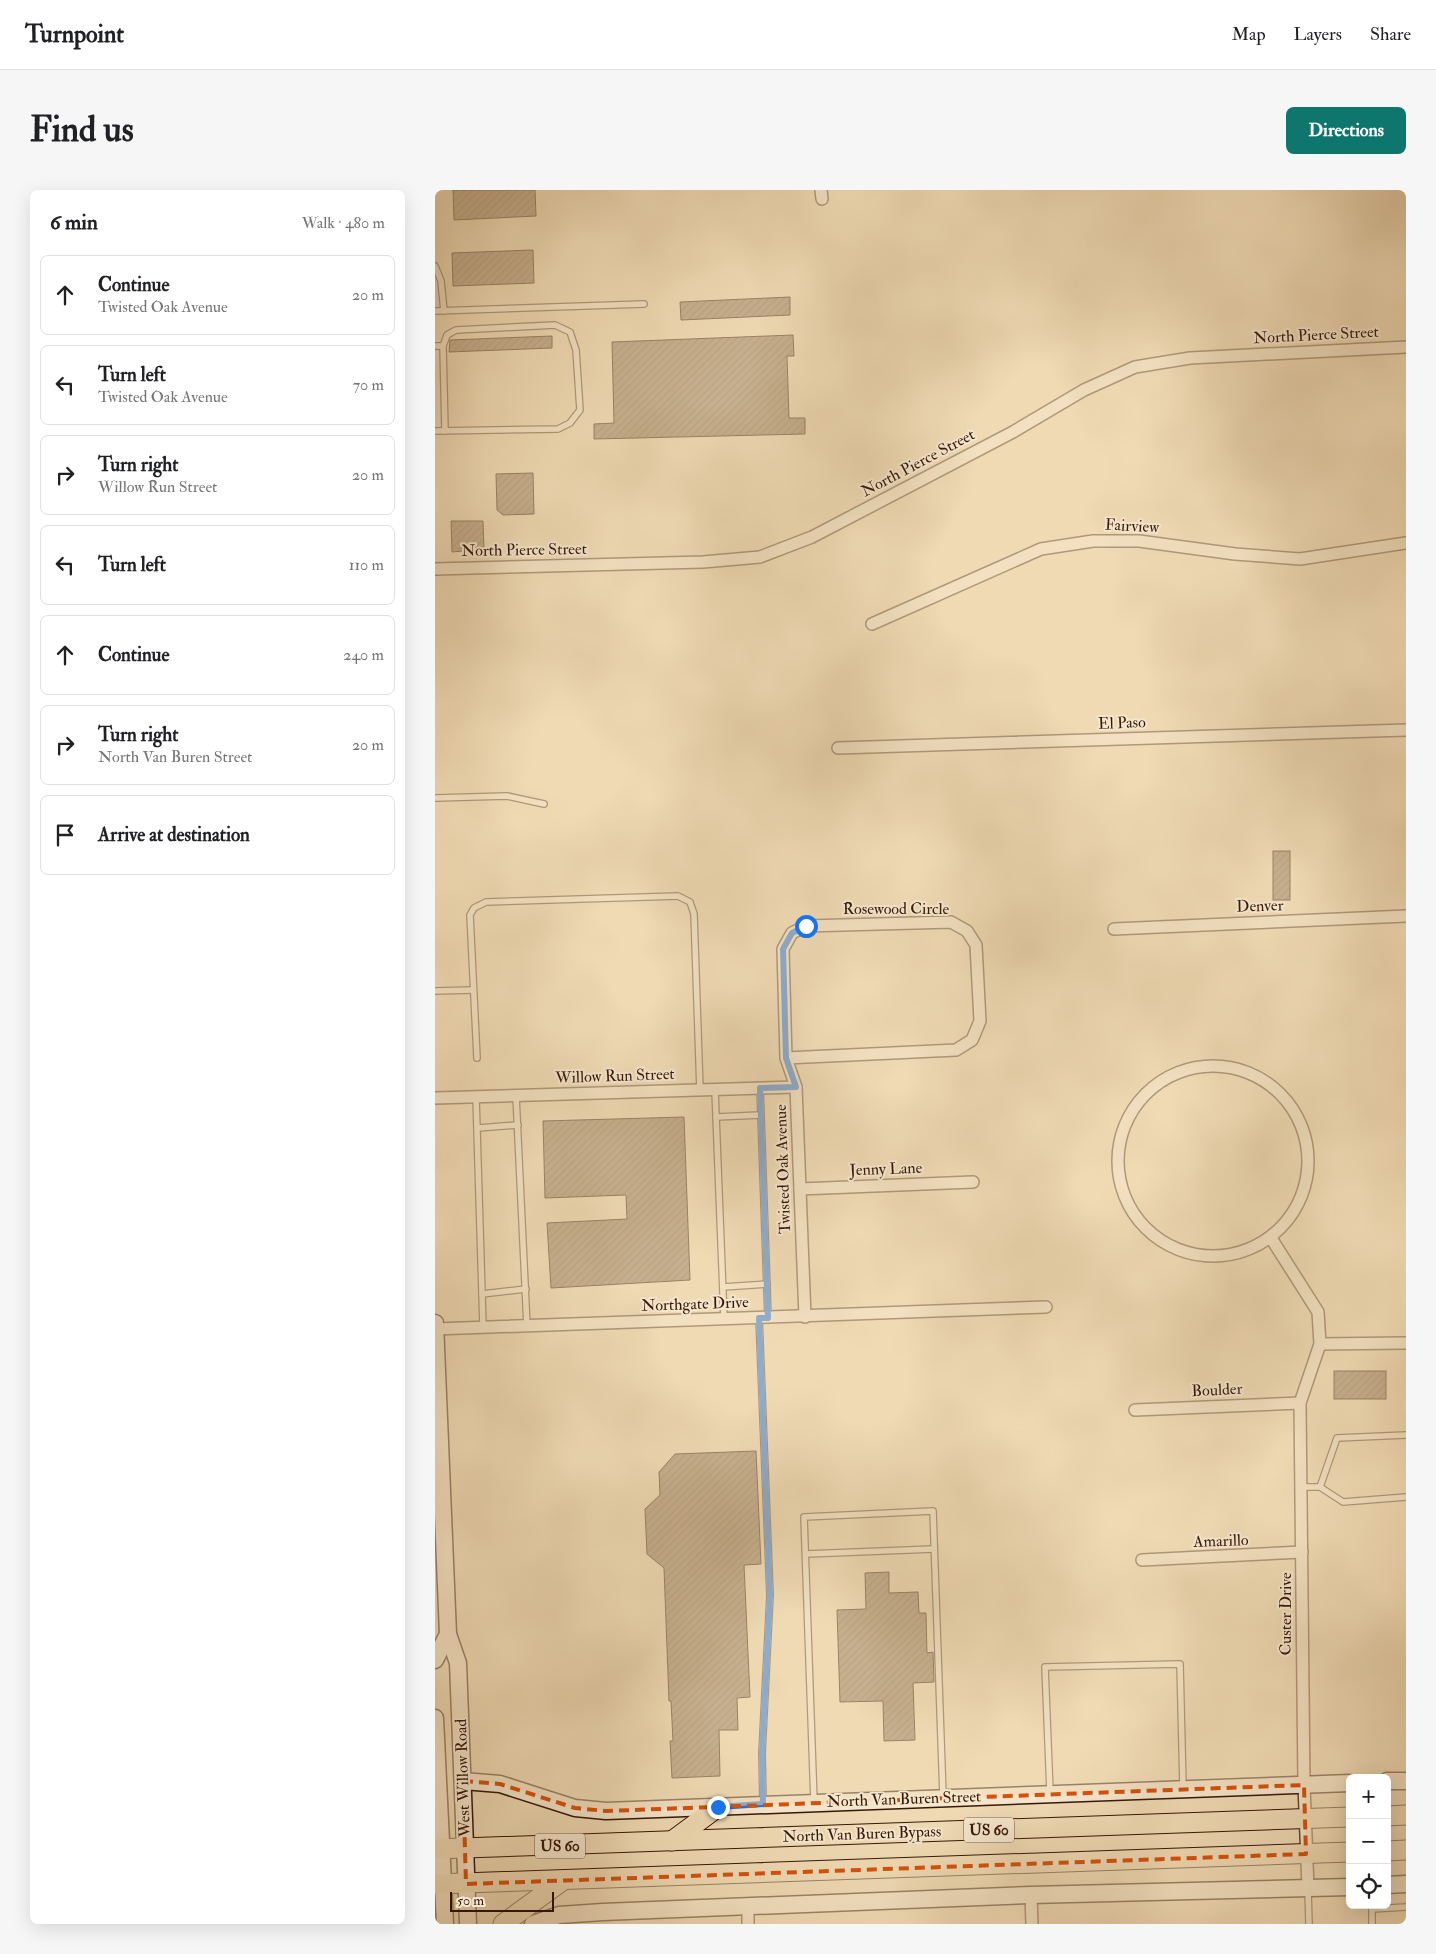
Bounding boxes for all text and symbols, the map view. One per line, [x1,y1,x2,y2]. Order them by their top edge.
text: Turnpoint [25,19,124,50]
text: Map [1232,23,1266,46]
text: Layers [1294,23,1342,46]
text: Share [1370,23,1411,46]
button: Directions [1286,107,1406,154]
text: Find us [30,108,134,152]
text: 6 min [50,209,98,236]
text: Walk · 480 m [302,213,385,233]
text: Continue [98,273,169,297]
icon: ahead [51,281,79,309]
text: 20 m [352,285,384,305]
text: Twisted Oak Avenue [98,297,228,317]
street label: North Pierce Street [1253,322,1379,348]
text: Turn left [98,363,166,387]
icon: left [51,371,79,399]
text: 70 m [353,375,384,395]
text: Twisted Oak Avenue [98,387,228,407]
street label: North Pierce Street [858,425,978,501]
text: Turn right [98,453,178,477]
icon: right [51,461,79,489]
text: 20 m [352,465,384,485]
text: Willow Run Street [98,477,217,497]
street label: Fairview [1104,515,1161,537]
street label: North Pierce Street [461,539,587,561]
icon: left [51,551,79,579]
text: Turn left [98,553,166,577]
text: 110 m [349,555,384,575]
icon: ahead [51,641,79,669]
text: Continue [98,643,169,667]
text: 240 m [343,645,384,665]
street label: El Paso [1098,712,1146,734]
text: Turn right [98,723,178,747]
icon: right [51,731,79,759]
text: 20 m [352,735,384,755]
text: North Van Buren Street [98,747,252,767]
icon: arrive [51,821,79,849]
text: Arrive at destination [98,823,250,847]
street label: Denver [1236,895,1284,917]
street label: Rosewood Circle [843,899,950,919]
route start [795,915,818,938]
street label: Willow Run Street [554,1064,675,1088]
street label: Twisted Oak Avenue [771,1103,795,1234]
street label: Jenny Lane [848,1158,923,1181]
street label: Northgate Drive [641,1292,749,1316]
street label: Boulder [1191,1379,1243,1401]
street label: Amarillo [1192,1530,1249,1552]
street label: Custer Drive [1276,1572,1296,1656]
street label: West Willow Road [451,1718,475,1839]
map controls [1346,1774,1391,1909]
button: + [1346,1774,1391,1819]
street label: North Van Buren Street [827,1786,981,1812]
route end [707,1796,730,1819]
road number: US 60 [964,1818,1014,1842]
button: − [1346,1819,1391,1864]
street label: North Van Buren Bypass [782,1821,942,1848]
road number: US 60 [535,1834,585,1858]
button: locate [1346,1864,1391,1909]
scale bar [450,1889,554,1912]
text: 50 m [457,1892,484,1909]

